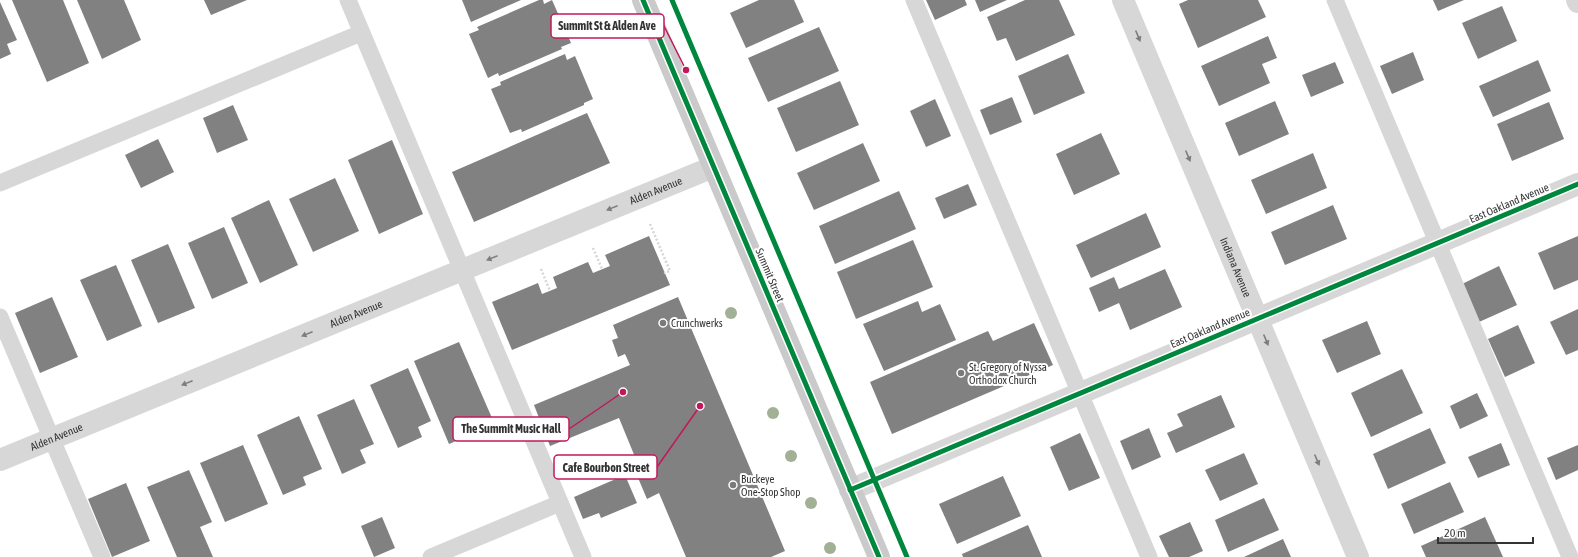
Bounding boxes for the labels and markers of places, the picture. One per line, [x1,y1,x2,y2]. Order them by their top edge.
callout: Summit St & Alden Ave [551,14,664,38]
place label: Crunchwerks [671,317,723,329]
marker: Crunchwerks [658,318,668,328]
place label: St. Gregory of Nyssa Orthodox Church [969,361,1047,386]
marker: St. Gregory of Nyssa Orthodox Church [956,368,966,378]
callout: The Summit Music Hall [453,417,569,441]
callout: Cafe Bourbon Street [554,455,657,479]
place label: Buckeye One-Stop Shop [741,473,800,498]
marker: Buckeye One-Stop Shop [728,480,738,490]

